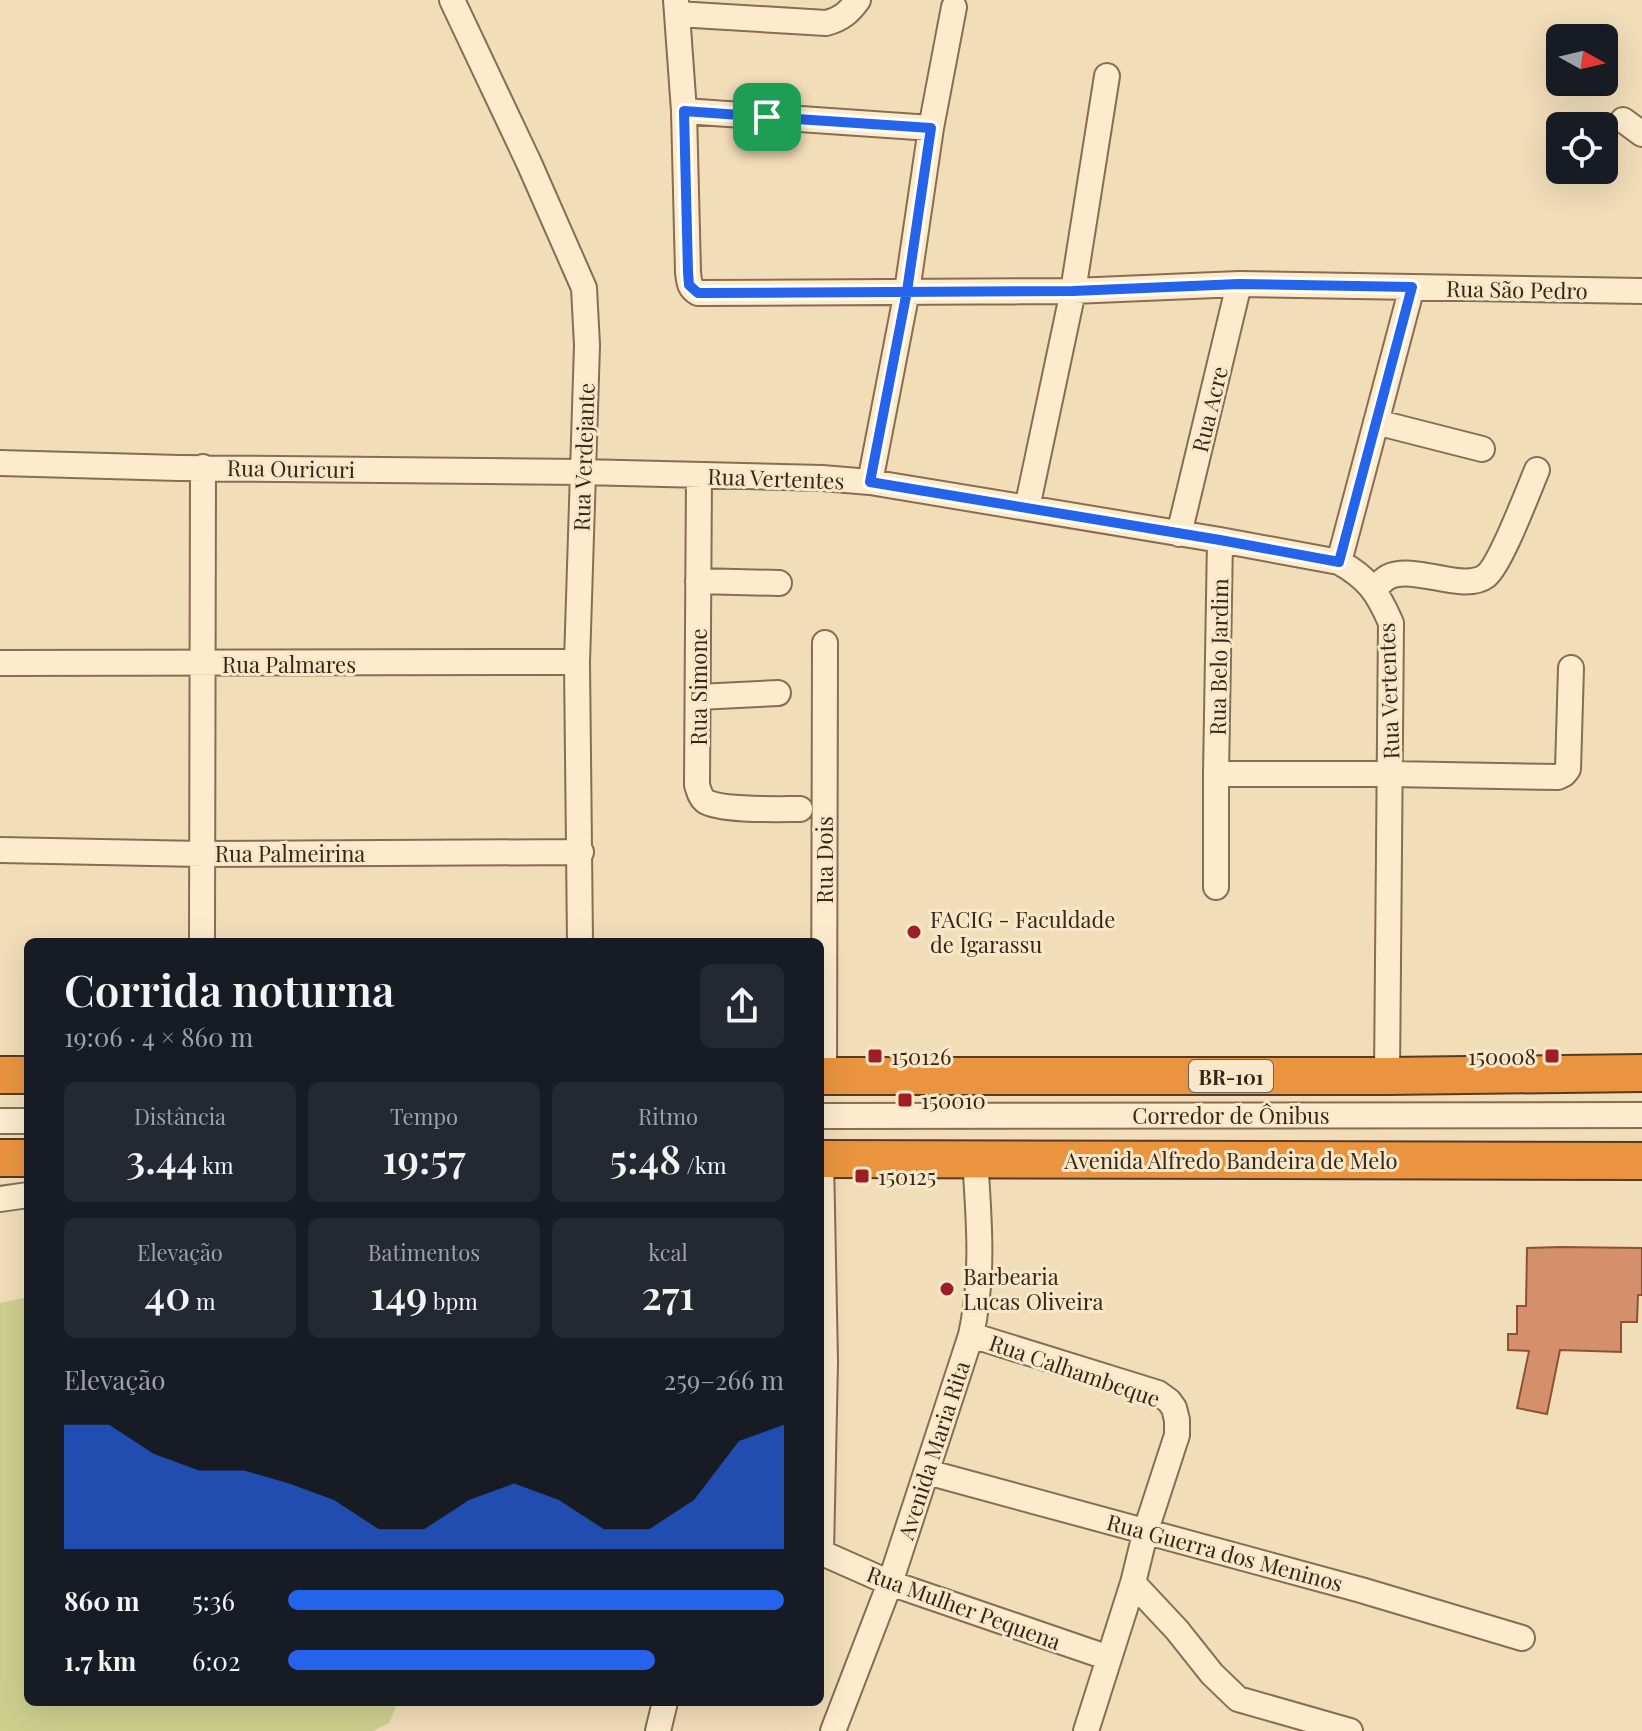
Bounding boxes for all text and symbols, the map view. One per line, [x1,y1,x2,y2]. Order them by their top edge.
north arrow [1546,24,1618,96]
map controls [1546,24,1618,184]
pin [733,83,801,151]
icon: arrive [745,95,789,139]
button: locate [1546,112,1618,184]
street label: Rua São Pedro [1446,273,1588,305]
street label: Rua Acre [1184,363,1234,455]
street label: Rua Verdejante [565,382,601,532]
street label: Rua Ouricuri [227,452,355,484]
street label: Rua Vertentes [707,461,845,495]
street label: Rua Belo Jardim [1202,578,1234,736]
street label: Rua Vertentes [1371,622,1405,760]
street label: Rua Simone [683,628,713,746]
street label: Rua Palmares [222,649,356,679]
street label: Rua Dois [809,816,839,904]
street label: Rua Palmeirina [215,838,365,868]
place label: FACIG - Faculdade de Igarassu [930,904,1115,959]
marker: FACIG - Faculdade de Igarassu [905,923,923,941]
text: Corrida noturna [64,959,395,1018]
button: share [700,964,784,1048]
text: 19:06 · 4 × 860 m [64,1019,253,1054]
place label: 150126 [891,1041,951,1071]
place label: 150008 [1468,1041,1536,1071]
marker: 150126 [866,1047,884,1065]
marker: 150008 [1543,1047,1561,1065]
road number: BR-101 [1189,1060,1273,1092]
place label: 150010 [921,1085,986,1115]
marker: 150010 [896,1091,914,1109]
street label: Corredor de Ônibus [1132,1100,1330,1130]
text: Distância [134,1101,226,1131]
text: Tempo [390,1101,458,1131]
text: Ritmo [638,1101,698,1131]
text: 3.44 [126,1131,197,1184]
text: 19:57 [382,1131,466,1184]
text: 5:48 [610,1131,681,1184]
street label: Avenida Alfredo Bandeira de Melo [1063,1145,1398,1175]
text: km [197,1150,234,1180]
text: /km [681,1150,726,1180]
place label: 150125 [878,1161,936,1191]
marker: 150125 [853,1167,871,1185]
text: Elevação [137,1237,223,1267]
text: Batimentos [368,1237,480,1267]
text: kcal [648,1237,688,1267]
place label: Barbearia Lucas Oliveira [963,1261,1103,1316]
text: 40 [145,1267,190,1320]
text: 149 [370,1267,428,1320]
text: 271 [641,1267,695,1320]
marker: Barbearia Lucas Oliveira [938,1280,956,1298]
text: m [190,1286,215,1316]
text: bpm [428,1286,478,1316]
street label: Rua Calhambeque [986,1327,1164,1413]
street label: Avenida Maria Rita [890,1357,976,1544]
text: Elevação [64,1362,165,1397]
text: 259–266 m [664,1362,784,1397]
street label: Rua Guerra dos Meninos [1104,1506,1346,1598]
street label: Rua Mulher Pequena [863,1558,1065,1656]
text: 860 m [64,1583,140,1618]
text: 5:36 [192,1583,235,1618]
text: 1.7 km [64,1643,136,1678]
text: 6:02 [192,1643,240,1678]

